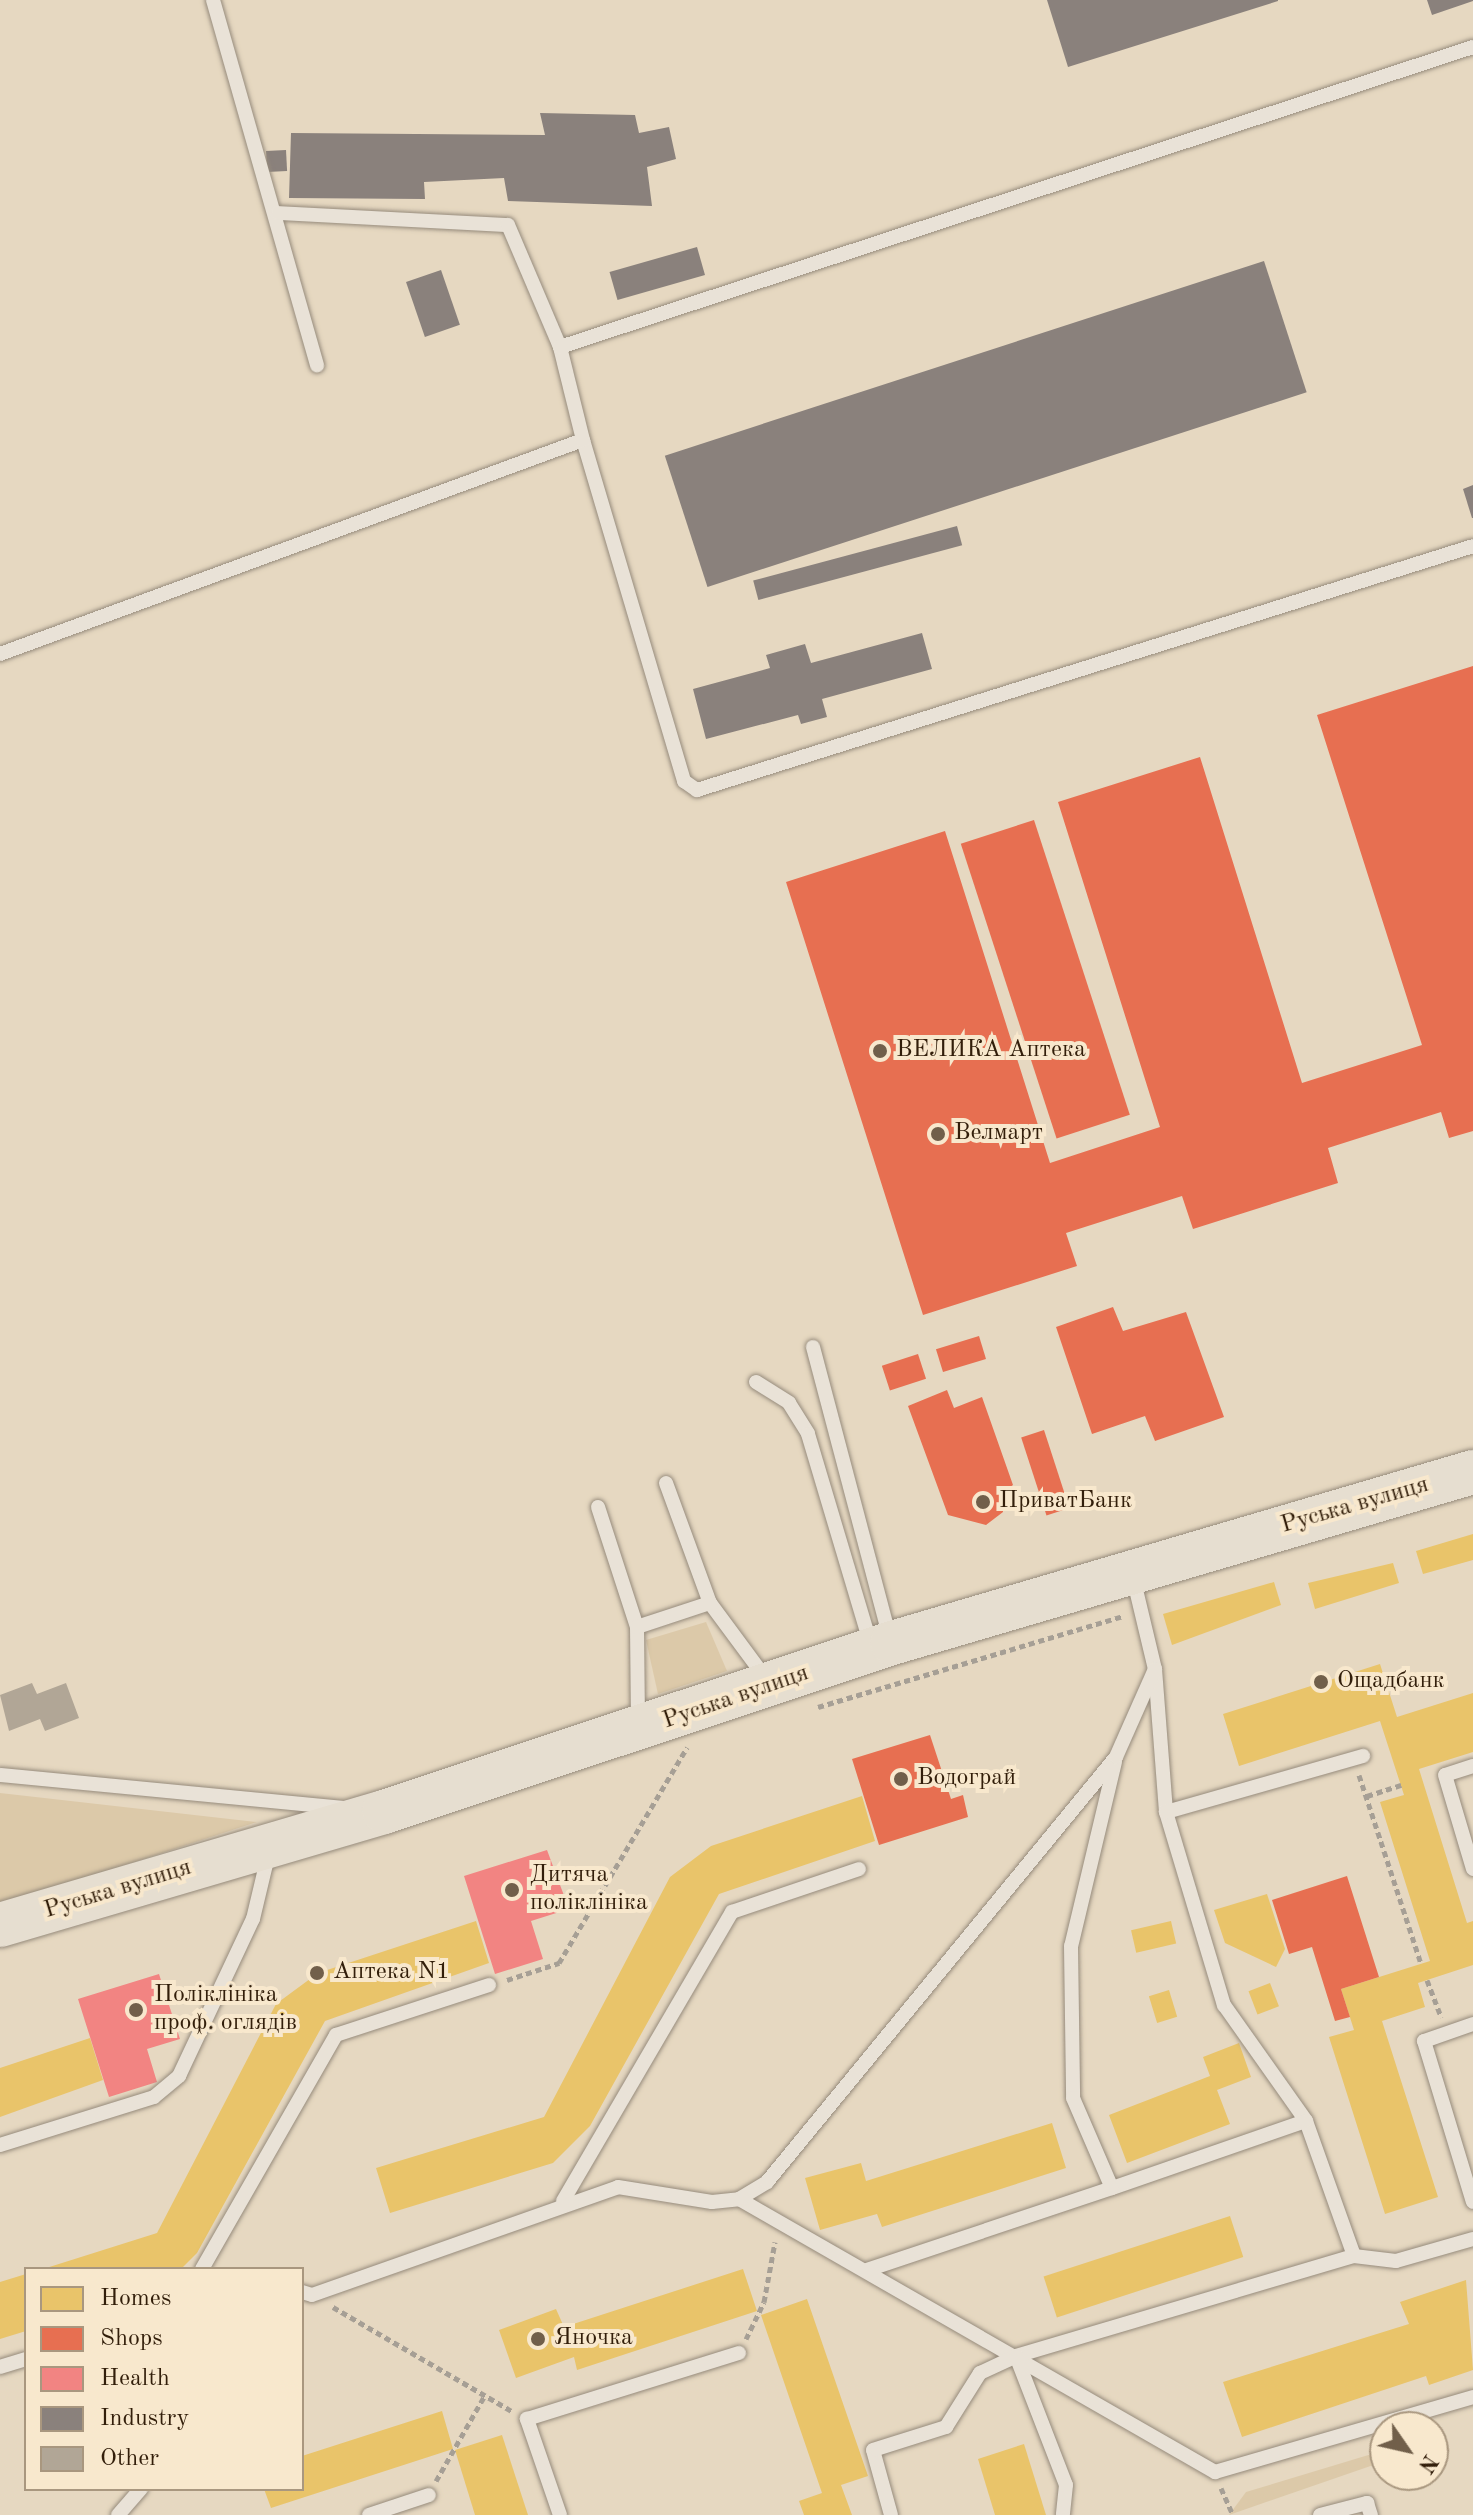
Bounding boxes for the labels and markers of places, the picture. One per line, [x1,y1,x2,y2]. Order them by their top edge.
place label: ВЕЛИКА Аптека [896,1037,1086,1065]
marker: ВЕЛИКА Аптека [871,1042,889,1060]
place label: Велмарт [954,1120,1043,1148]
marker: Велмарт [929,1125,947,1143]
place label: ПриватБанк [999,1488,1132,1516]
marker: ПриватБанк [974,1493,992,1511]
place label: Ощадбанк [1337,1668,1445,1696]
marker: Ощадбанк [1312,1673,1330,1691]
place label: Водограй [917,1765,1016,1793]
marker: Водограй [892,1770,910,1788]
place label: Дитяча поліклініка [530,1862,648,1918]
marker: Дитяча поліклініка [501,1879,523,1901]
place label: Аптека N1 [333,1959,450,1987]
marker: Аптека N1 [308,1964,326,1982]
place label: Поліклініка проф. оглядів [154,1982,297,2038]
marker: Поліклініка проф. оглядів [125,1999,147,2021]
place label: Яночка [554,2325,633,2353]
marker: Яночка [529,2330,547,2348]

